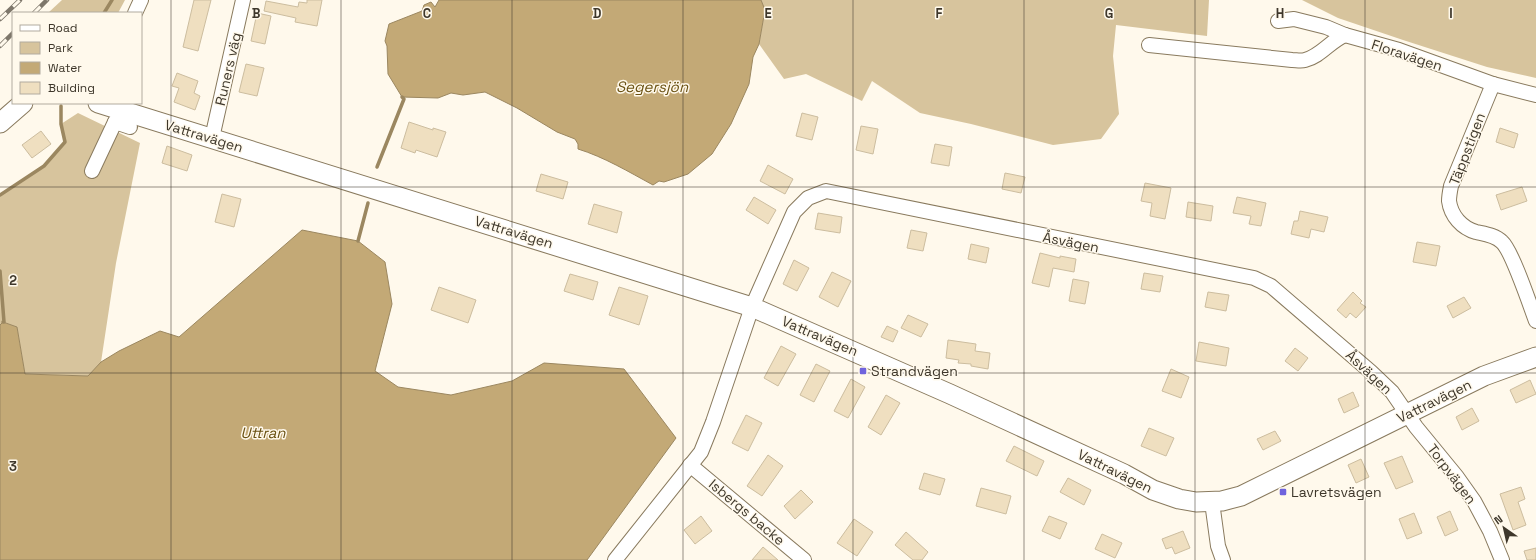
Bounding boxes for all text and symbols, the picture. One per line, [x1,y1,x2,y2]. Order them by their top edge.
text: B [252,5,261,22]
text: C [423,5,431,22]
text: D [593,5,602,22]
text: E [764,5,772,22]
text: F [936,5,943,22]
text: G [1105,5,1113,22]
text: H [1276,5,1284,22]
text: I [1449,5,1453,22]
legend [12,12,142,104]
text: Road [48,20,77,36]
street label: Runers väg [211,31,245,107]
street label: Floravägen [1369,35,1445,75]
text: Park [48,40,73,56]
text: Water [48,60,82,76]
water label: Segersjön [616,77,689,96]
text: Building [48,80,95,96]
street label: Täppstigen [1445,110,1489,188]
street label: Vattravägen [163,116,245,156]
street label: Vattravägen [473,212,555,252]
street label: Åsvägen [1041,228,1101,256]
text: 2 [9,272,17,289]
street label: Vattravägen [779,312,861,360]
street label: Åsvägen [1342,346,1396,398]
place label: Strandvägen [871,362,958,380]
marker: Strandvägen [858,366,868,376]
street label: Vattravägen [1394,375,1474,427]
water label: Uttran [241,423,286,442]
street label: Torpvägen [1424,440,1480,508]
street label: Vattravägen [1075,445,1155,497]
text: 3 [9,458,17,475]
street label: Isbergs backe [705,475,789,549]
place label: Lavretsvägen [1291,483,1382,501]
marker: Lavretsvägen [1278,487,1288,497]
north arrow [1484,508,1524,548]
text: N [1491,512,1505,528]

